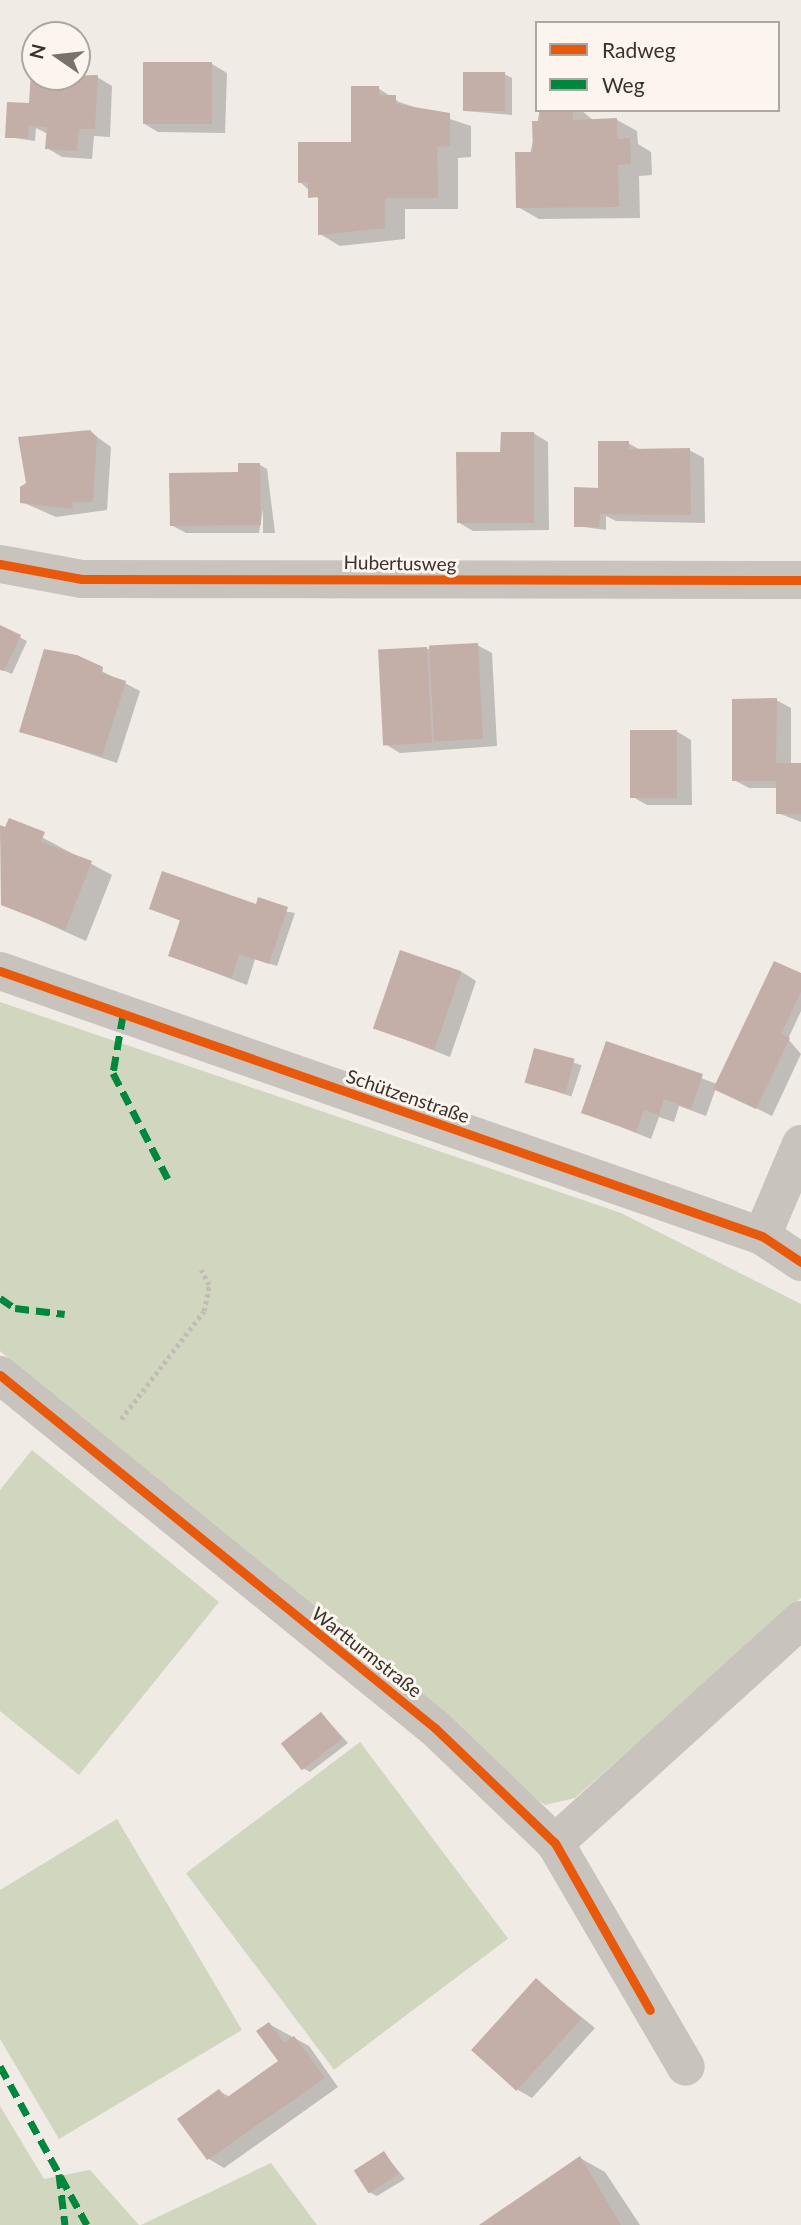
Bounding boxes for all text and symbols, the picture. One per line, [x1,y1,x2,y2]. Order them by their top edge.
north arrow [21,21,91,91]
legend [535,21,780,112]
text: Radweg [602,37,676,62]
text: N [24,41,50,61]
text: Weg [602,72,645,97]
street label: Hubertusweg [343,551,457,575]
street label: Schützenstraße [343,1064,473,1128]
street label: Wartturmstraße [307,1602,427,1702]

